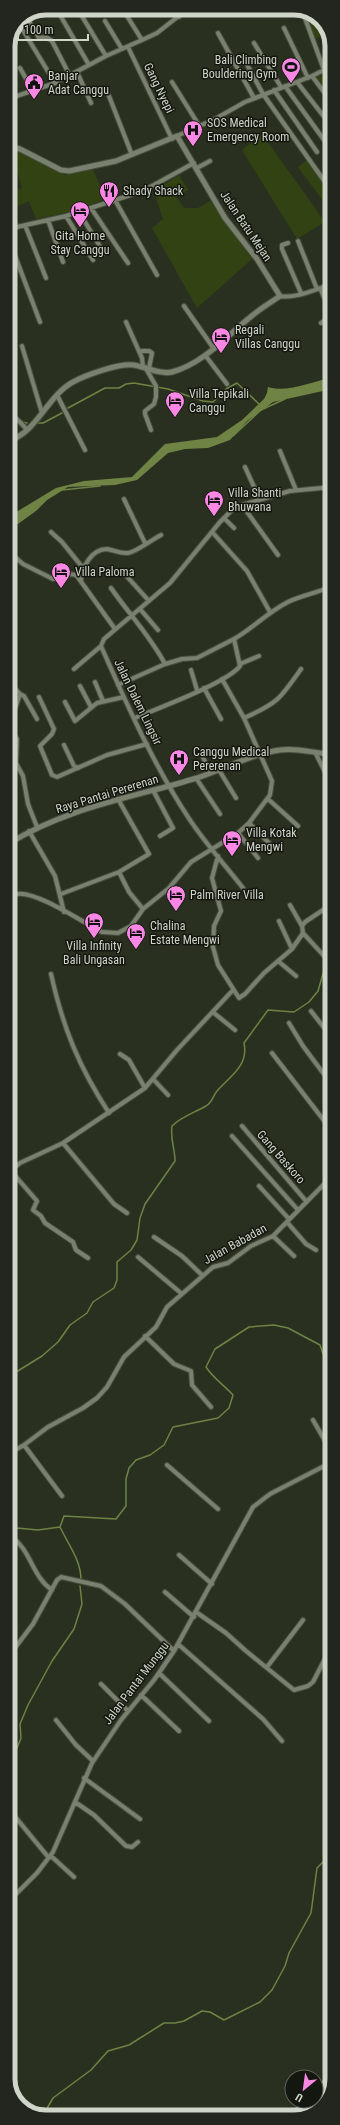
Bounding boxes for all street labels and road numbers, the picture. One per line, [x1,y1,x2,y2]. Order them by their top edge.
street label: Gang Nyepi [141,61,177,115]
street label: Jalan Batu Mejan [217,188,275,264]
street label: Jalan Dalem Lingsir [111,657,165,747]
street label: Raya Pantai Pererenan [54,772,160,816]
street label: Gang Baskoro [254,1127,308,1187]
street label: Jalan Babadan [201,1221,269,1267]
street label: Jalan Pantai Munggu [100,1639,172,1727]

